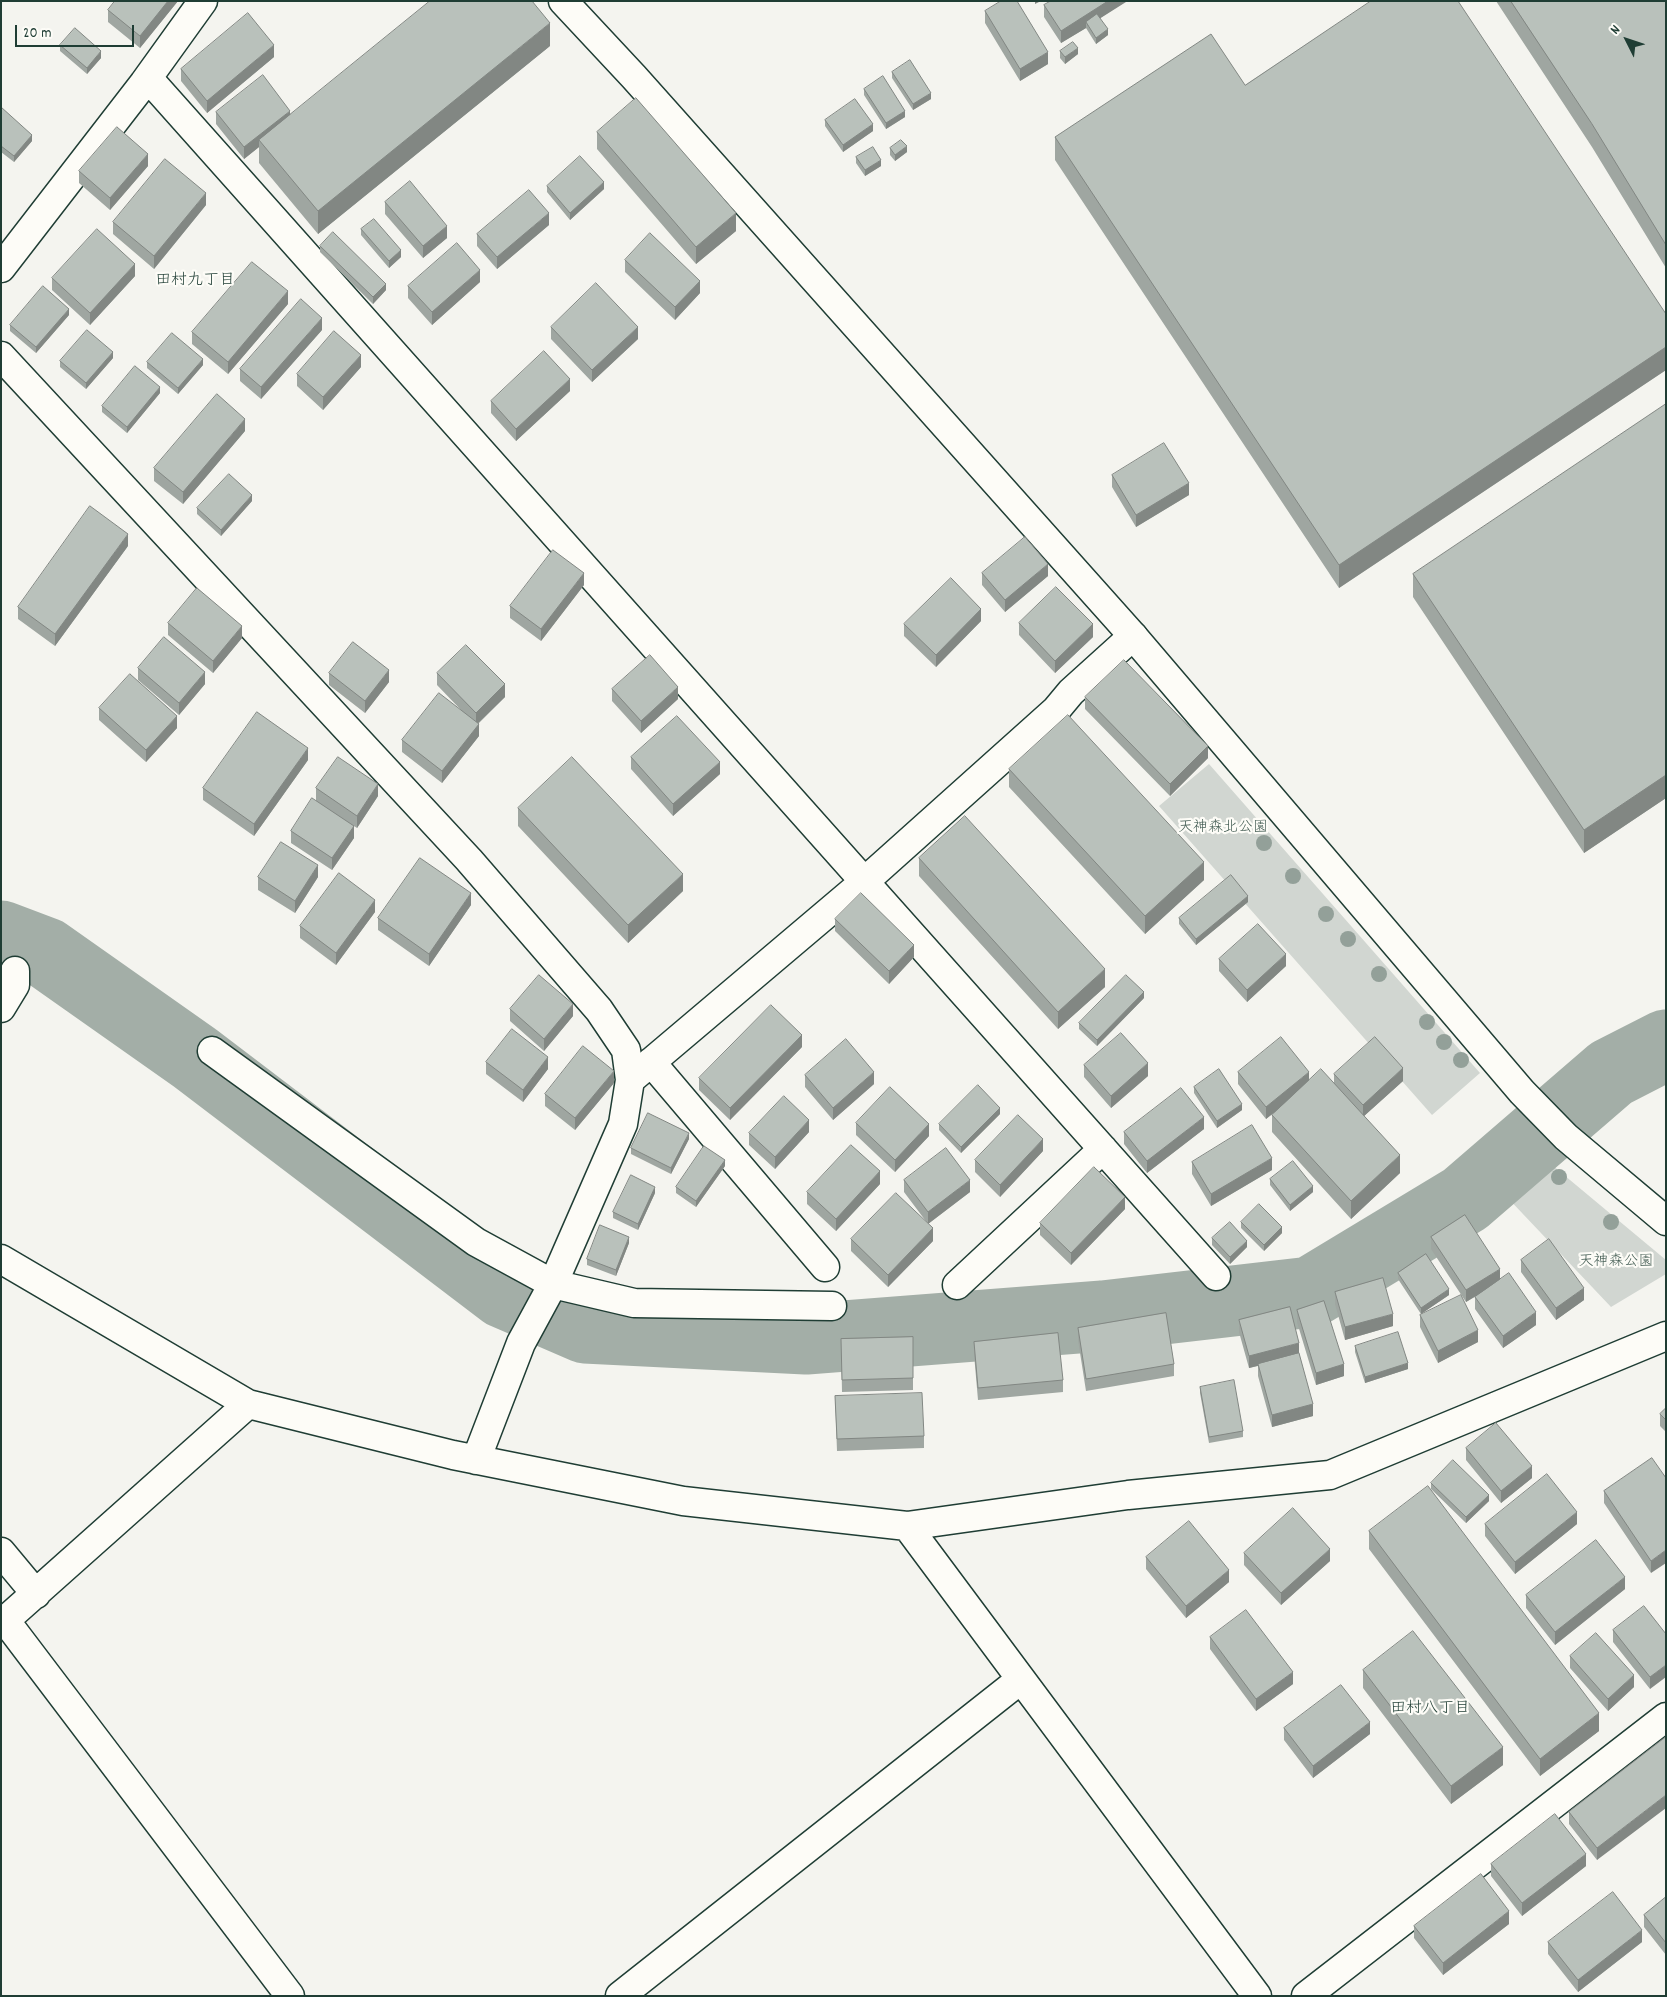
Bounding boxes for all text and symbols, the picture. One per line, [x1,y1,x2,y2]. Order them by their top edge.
scale bar [18,15,136,47]
north arrow [1602,15,1652,65]
text: N [1606,21,1625,39]
text: 20 m [23,23,51,45]
district label: 田村九丁目 [155,272,235,292]
park label: 天神森北公園 [1178,820,1268,838]
park label: 天神森公園 [1579,1254,1653,1272]
district label: 田村八丁目 [1390,1700,1470,1720]

